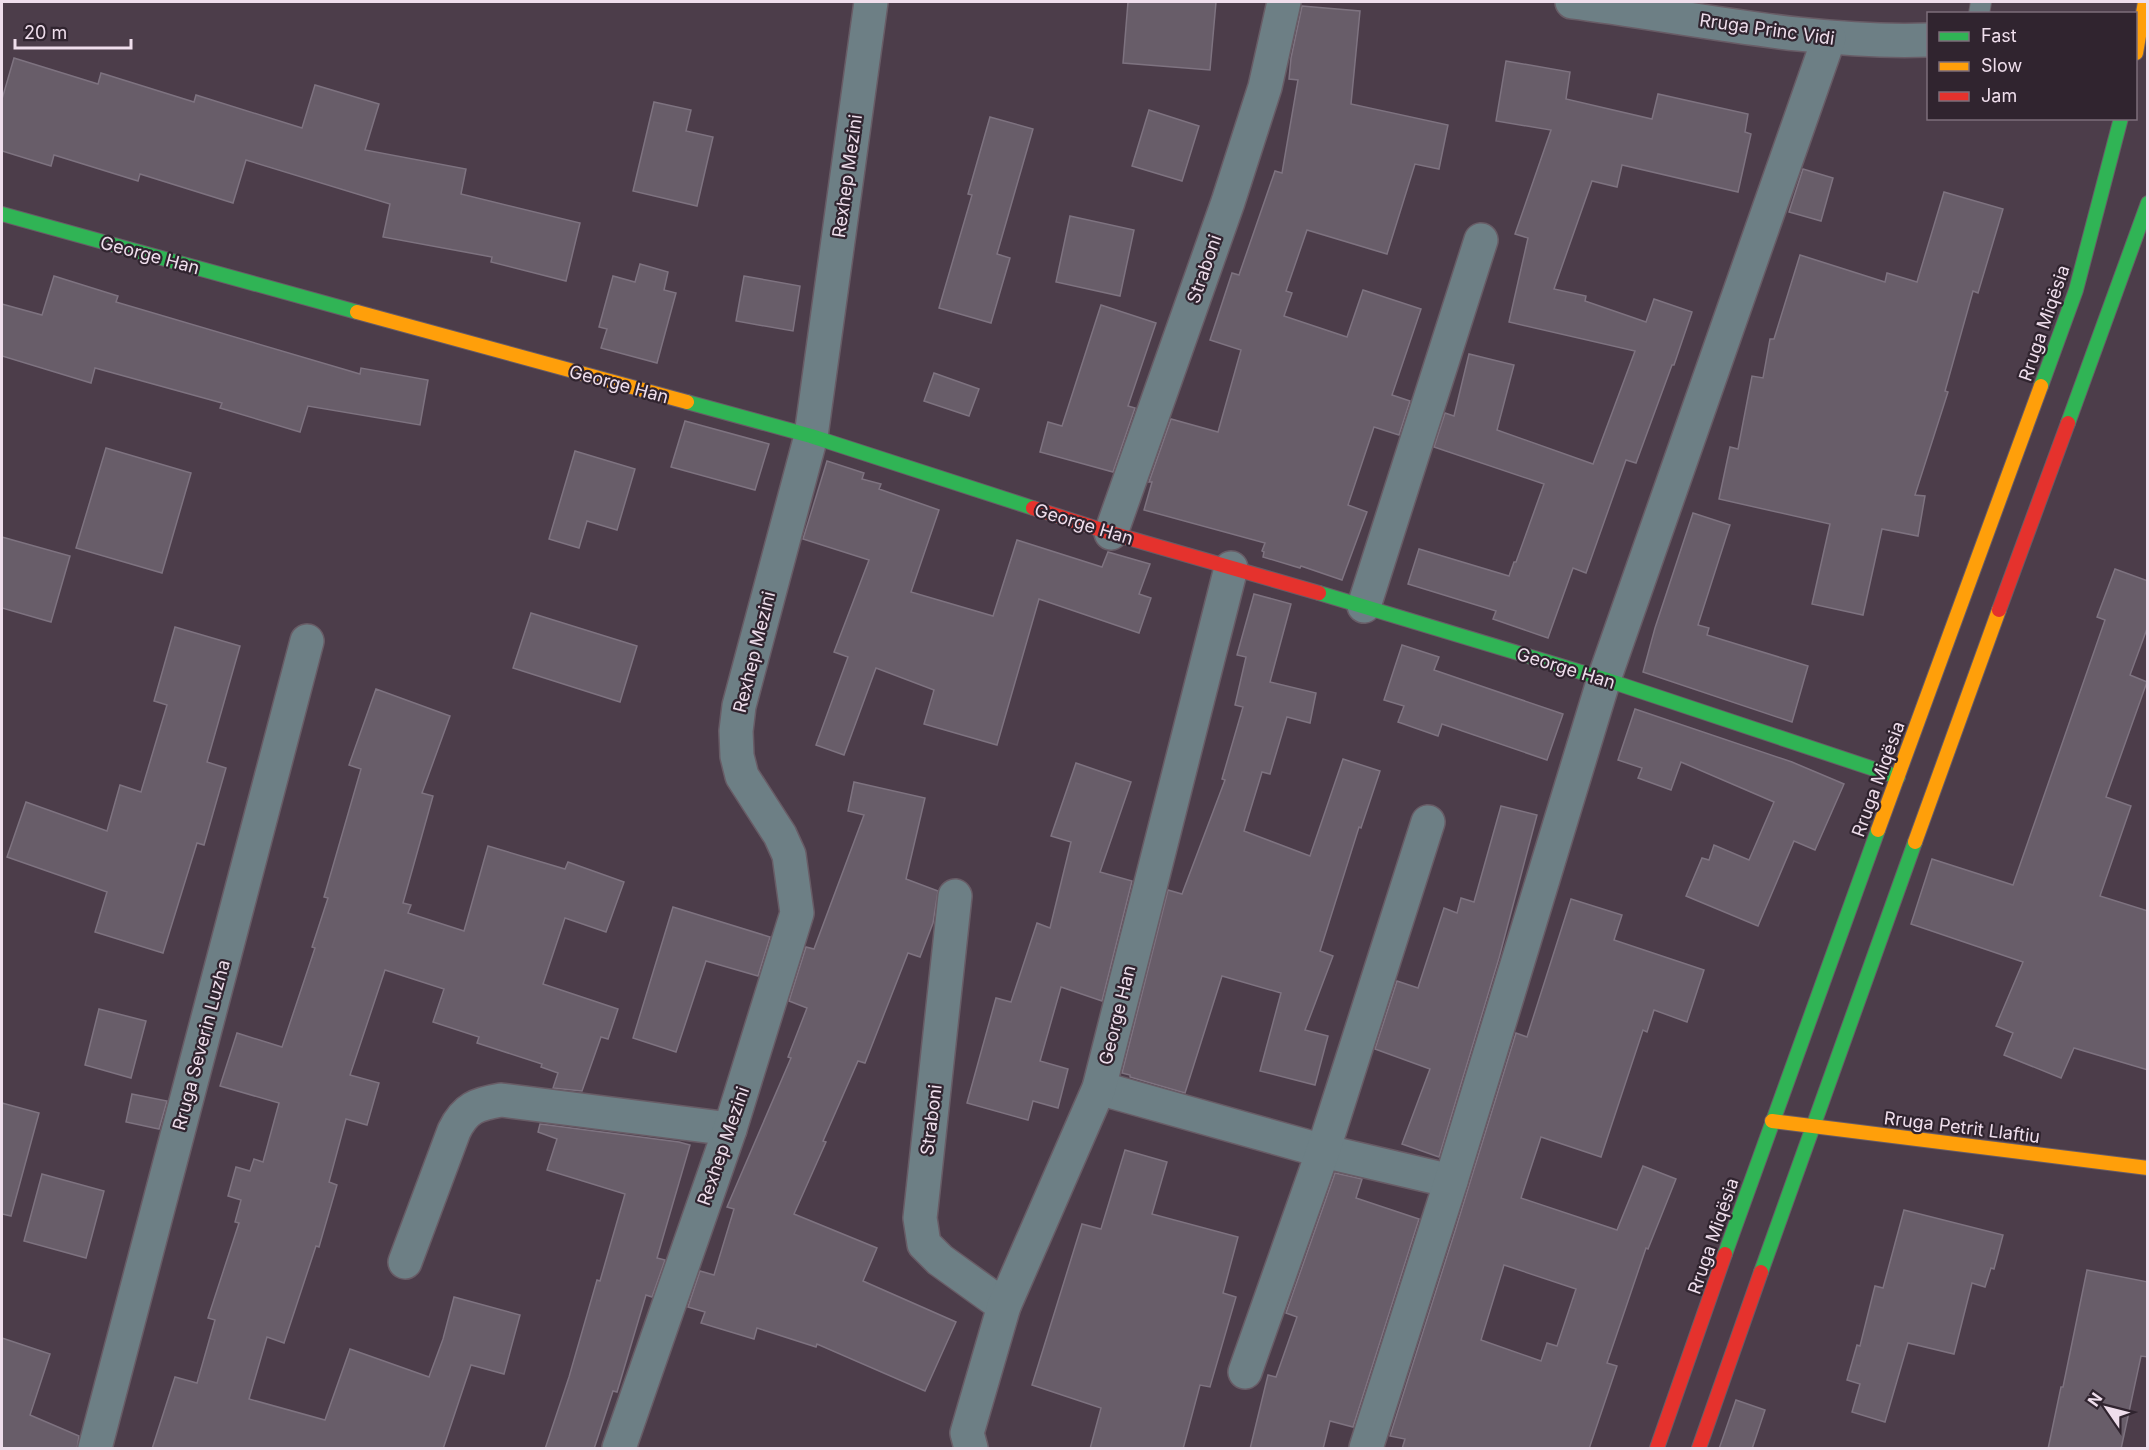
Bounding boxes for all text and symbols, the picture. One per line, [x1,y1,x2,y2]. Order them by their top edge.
street label: Rruga Princ Vidi [1698,9,1836,49]
scale bar [15,12,130,50]
legend [1927,12,2137,120]
text: 20 m [24,22,67,43]
text: Fast [1981,25,2017,46]
text: Slow [1981,55,2022,76]
text: Jam [1981,85,2017,106]
street label: Rexhep Mezini [828,113,866,239]
street label: George Han [98,232,202,278]
street label: Straboni [1182,232,1226,306]
street label: Rruga Miqësia [2014,262,2074,384]
street label: George Han [567,361,671,407]
street label: George Han [1032,499,1136,549]
street label: Rexhep Mezini [729,589,779,715]
street label: George Han [1514,643,1618,693]
street label: Rruga Miqësia [1847,718,1909,840]
street label: Rruga Severin Luzha [168,957,234,1133]
street label: George Han [1094,963,1140,1067]
street label: Straboni [916,1083,946,1157]
street label: Rexhep Mezini [693,1084,753,1208]
street label: Rruga Petrit Llaftiu [1883,1107,2041,1147]
street label: Rruga Miqësia [1683,1175,1743,1297]
north arrow [2077,1378,2137,1438]
text: N [2083,1389,2106,1410]

